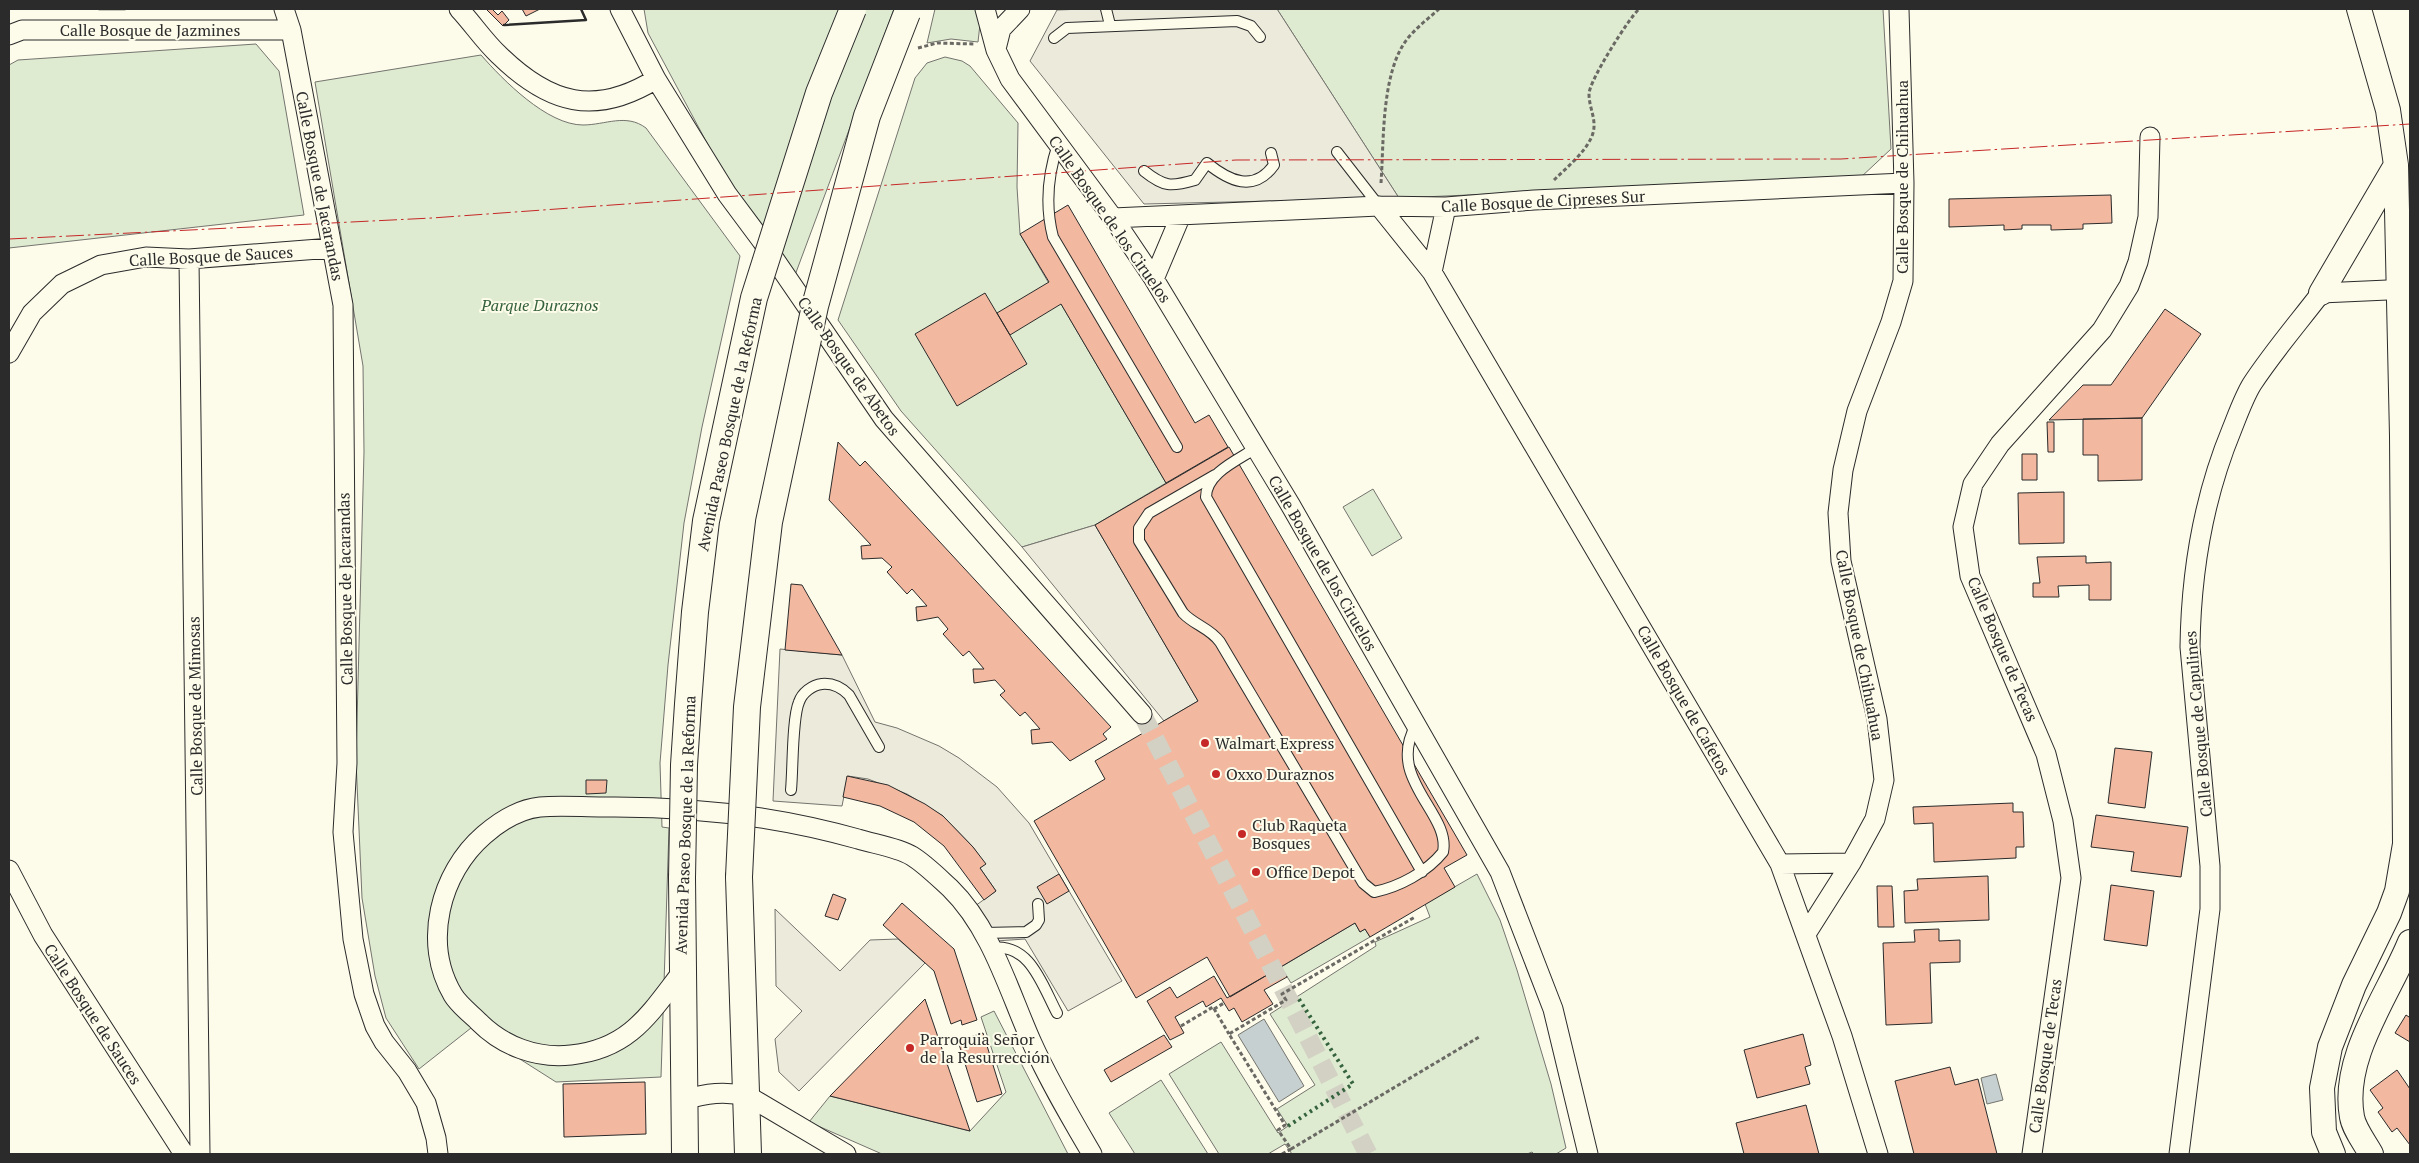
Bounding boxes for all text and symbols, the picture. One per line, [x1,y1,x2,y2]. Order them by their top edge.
street label: Calle Bosque de Jazmines [60,19,240,41]
street label: Calle Bosque de Chihuahua [1891,80,1913,274]
street label: Calle Bosque de Jacarandas [291,89,349,283]
street label: Calle Bosque de los Ciruelos [1044,131,1176,307]
street label: Calle Bosque de Cipreses Sur [1440,185,1646,217]
street label: Calle Bosque de Sauces [128,241,294,271]
street label: Calle Bosque de Abetos [793,292,905,440]
park label: Parque Duraznos [480,294,599,316]
street label: Avenida Paseo Bosque de la Reforma [691,295,767,553]
street label: Calle Bosque de los Ciruelos [1264,471,1383,655]
street label: Calle Bosque de Jacarandas [332,492,358,686]
street label: Calle Bosque de Chihuahua [1831,548,1889,742]
street label: Calle Bosque de Tecas [1962,573,2044,725]
street label: Calle Bosque de Mimosas [182,616,208,796]
street label: Calle Bosque de Cafetos [1632,621,1736,779]
street label: Calle Bosque de Capulines [2179,630,2217,818]
street label: Avenida Paseo Bosque de la Reforma [669,695,701,955]
place label: Walmart Express [1215,732,1334,754]
marker: Walmart Express [1199,737,1211,749]
place label: Oxxo Duraznos [1226,763,1334,785]
marker: Oxxo Duraznos [1210,768,1222,780]
place label: Club Raqueta Bosques [1252,814,1347,854]
marker: Club Raqueta Bosques [1236,828,1248,840]
place label: Office Depot [1266,861,1355,883]
marker: Office Depot [1250,866,1262,878]
street label: Calle Bosque de Sauces [39,939,147,1089]
street label: Calle Bosque de Tecas [2023,977,2067,1135]
place label: Parroquia Señor de la Resurrección [920,1028,1050,1068]
marker: Parroquia Señor de la Resurrección [904,1042,916,1054]

